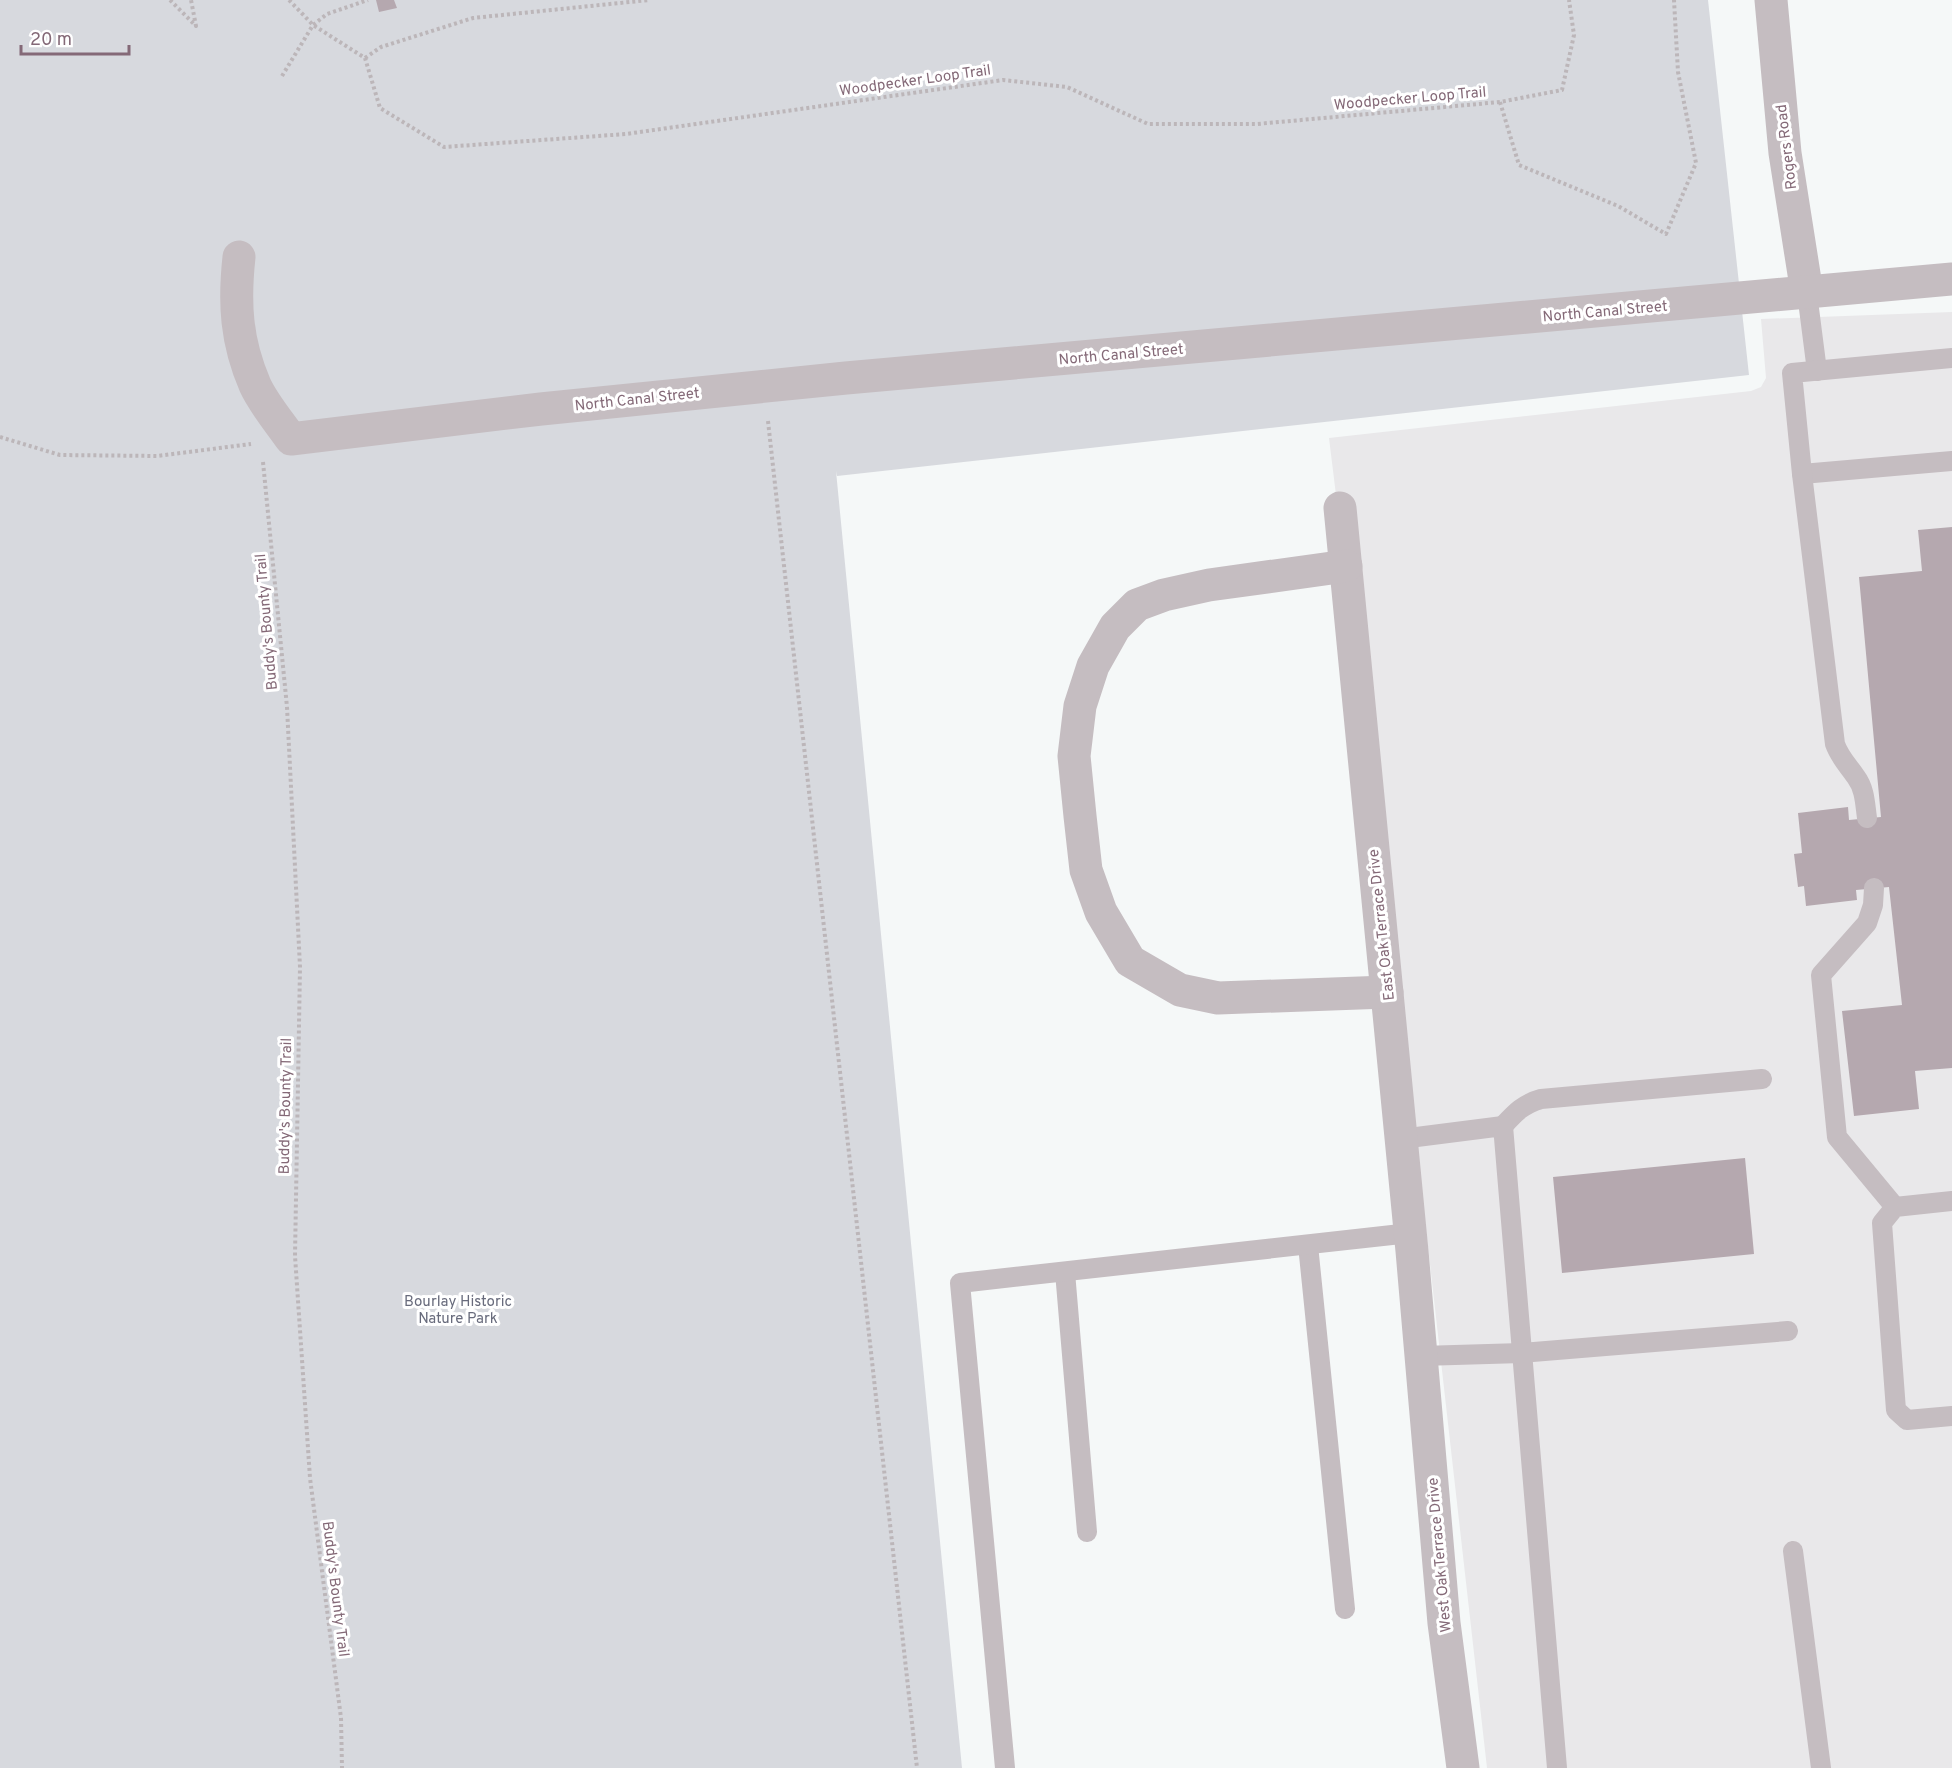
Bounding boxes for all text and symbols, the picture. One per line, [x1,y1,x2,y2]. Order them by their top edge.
scale bar [21,18,129,56]
text: 20 m [30,29,72,52]
street label: Woodpecker Loop Trail [838,61,992,102]
street label: Woodpecker Loop Trail [1333,83,1487,116]
street label: Rogers Road [1773,103,1802,191]
street label: North Canal Street [1542,298,1668,327]
street label: North Canal Street [1058,341,1184,370]
street label: North Canal Street [574,384,700,416]
street label: Buddy's Bounty Trail [252,553,283,691]
street label: East Oak Terrace Drive [1365,848,1400,1001]
street label: Buddy's Bounty Trail [276,1037,297,1175]
park label: Bourlay Historic Nature Park [404,1293,512,1329]
street label: West Oak Terrace Drive [1424,1477,1457,1633]
street label: Buddy's Bounty Trail [317,1520,352,1658]

